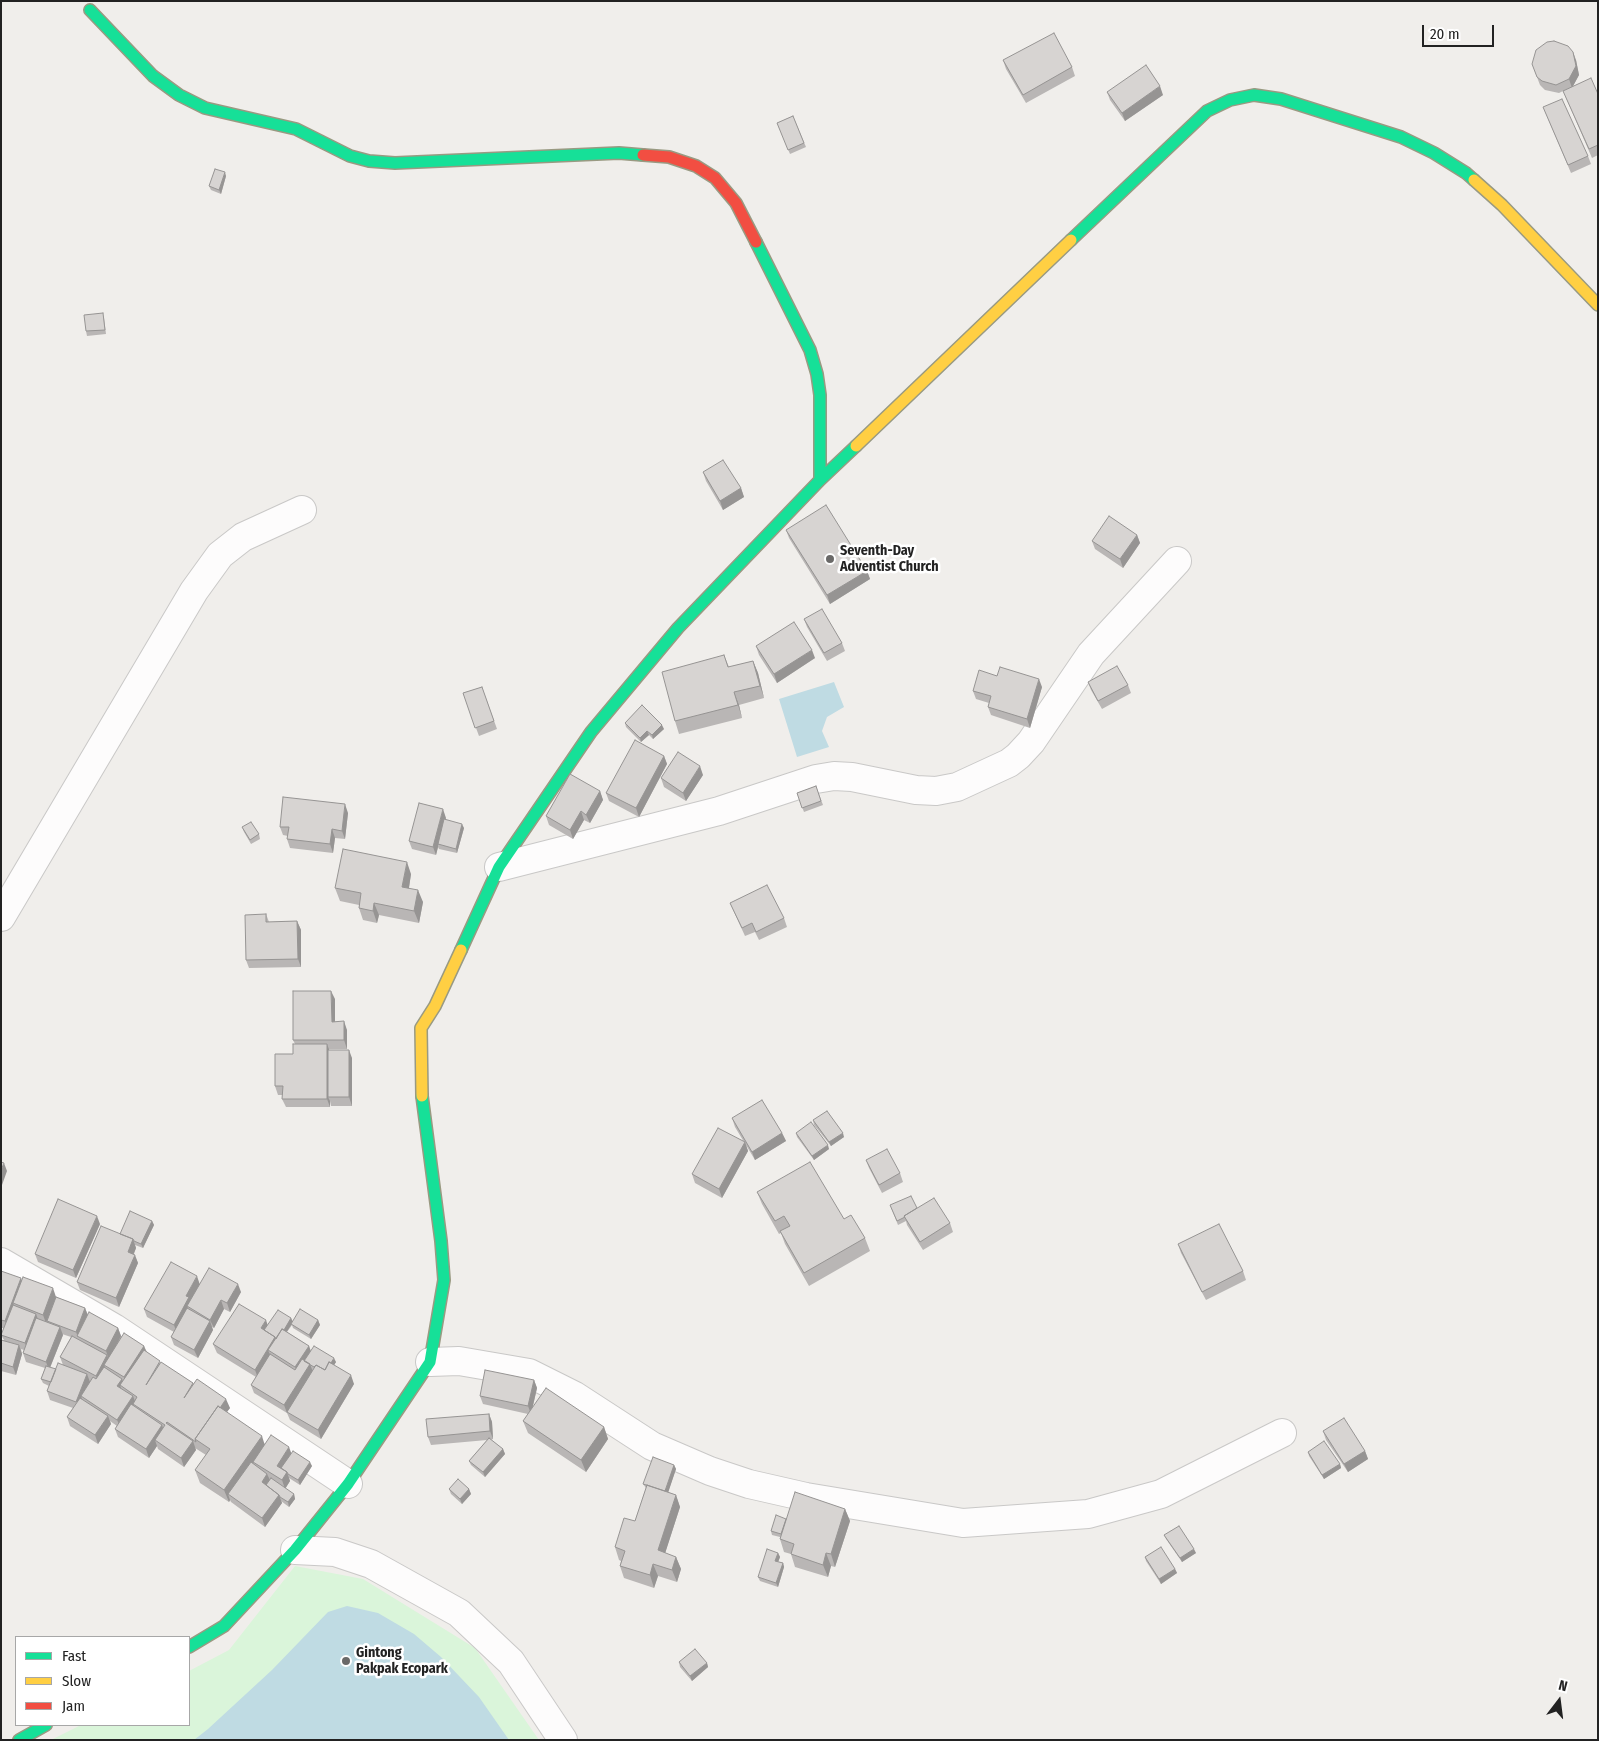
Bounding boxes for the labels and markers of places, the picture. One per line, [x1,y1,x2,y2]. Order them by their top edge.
place label: Seventh-Day Adventist Church [840,543,939,576]
marker: Seventh-Day Adventist Church [824,553,836,565]
place label: Gintong Pakpak Ecopark [356,1645,448,1678]
marker: Gintong Pakpak Ecopark [340,1655,352,1667]

